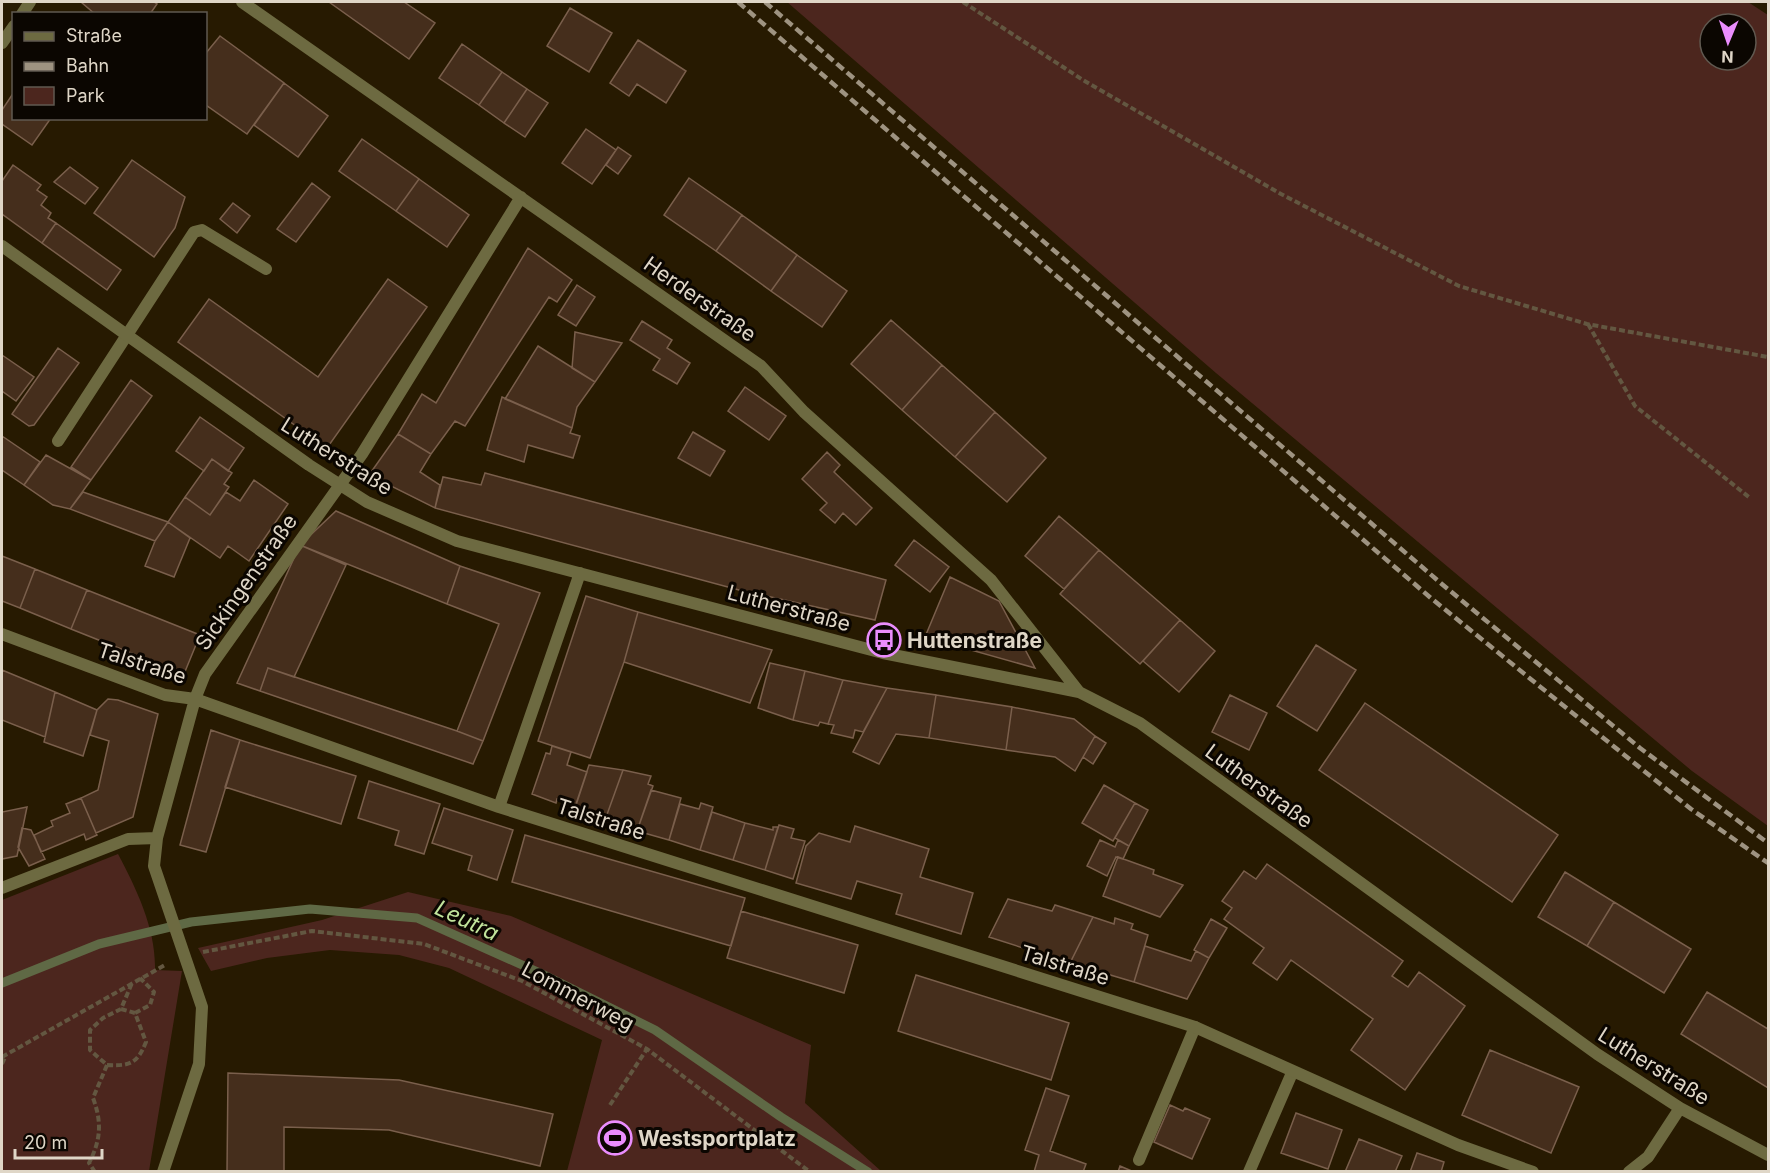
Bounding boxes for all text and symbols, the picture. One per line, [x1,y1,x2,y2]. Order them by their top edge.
legend [12,12,207,120]
north arrow [1698,12,1758,72]
text: Straße [66,25,122,46]
text: N [1721,47,1734,67]
text: Bahn [66,55,109,76]
text: Park [66,85,105,106]
street label: Herderstraße [639,251,761,347]
street label: Lutherstraße [277,412,397,500]
street label: Sickingenstraße [190,509,302,655]
street label: Lutherstraße [725,580,853,636]
bus stop icon: Huttenstraße [866,622,902,658]
place label: Huttenstraße [907,628,1042,653]
street label: Talstraße [95,637,189,689]
street label: Lutherstraße [1200,739,1318,833]
street label: Talstraße [554,793,648,845]
water label: Leutra [431,894,503,946]
street label: Talstraße [1017,940,1113,990]
street label: Lommerweg [518,956,638,1036]
street label: Lutherstraße [1594,1022,1714,1110]
sports icon: Westsportplatz [597,1120,633,1156]
scale bar [15,1122,102,1160]
place label: Westsportplatz [638,1126,796,1151]
text: 20 m [24,1132,67,1153]

